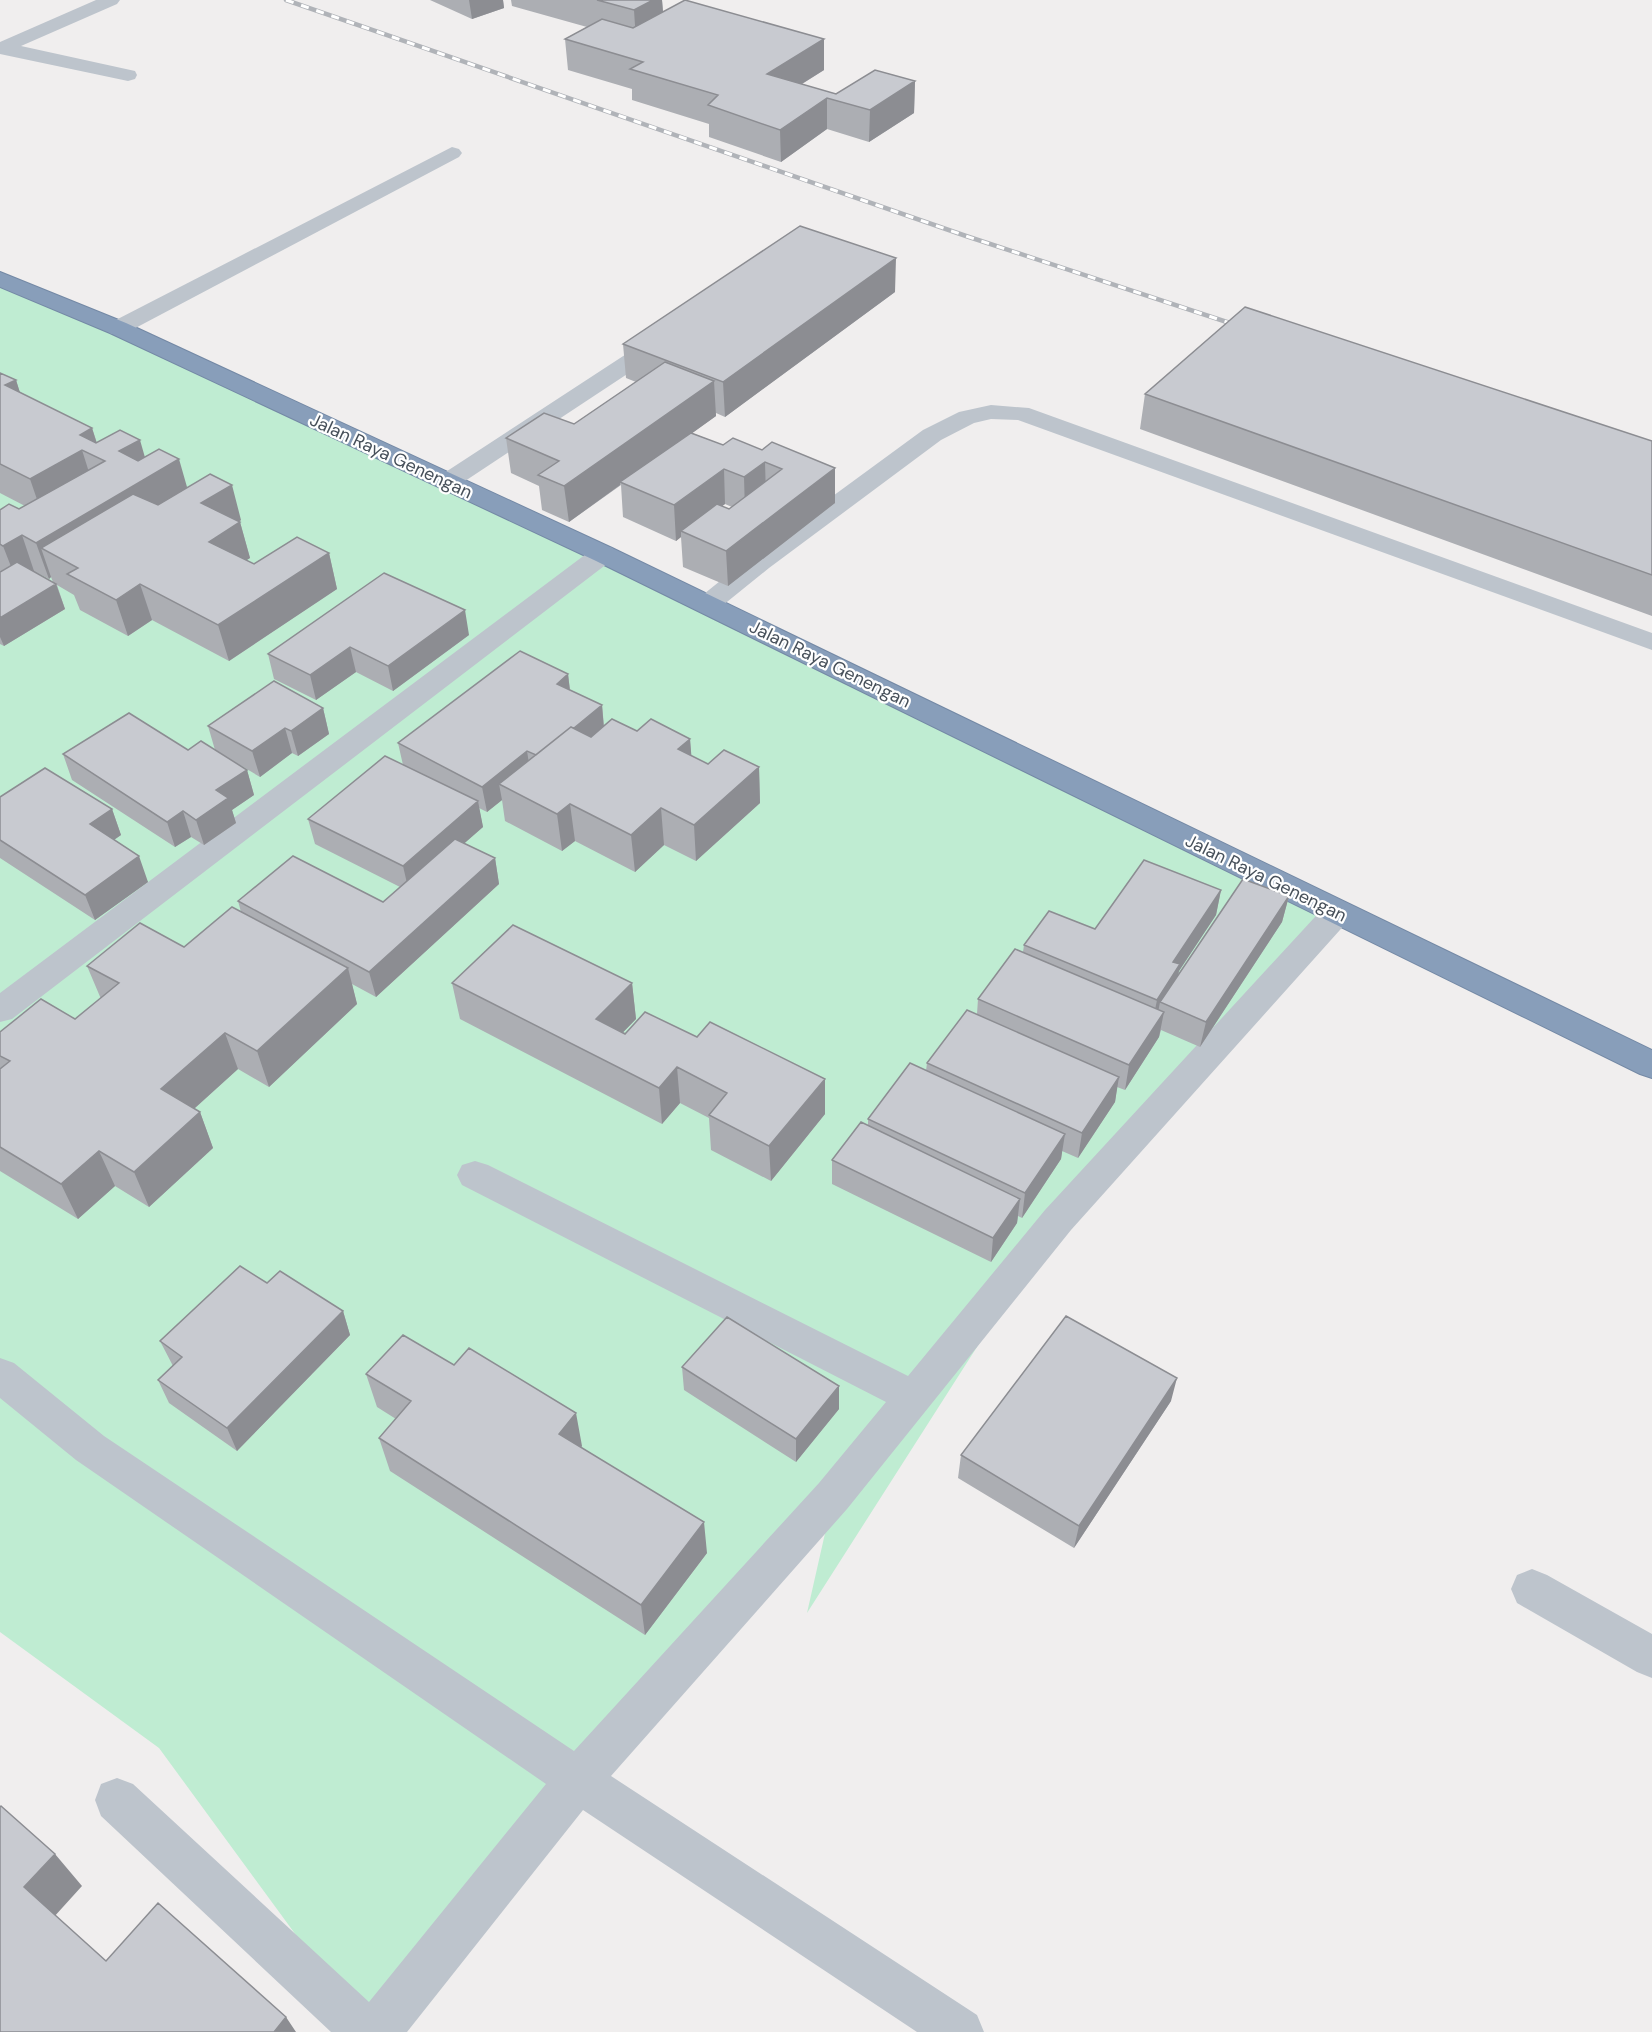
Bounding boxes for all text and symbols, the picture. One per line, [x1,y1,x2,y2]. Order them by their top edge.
street label: Jalan Raya Genengan [306,408,476,504]
street label: Jalan Raya Genengan [745,614,915,714]
street label: Jalan Raya Genengan [1181,828,1351,928]

